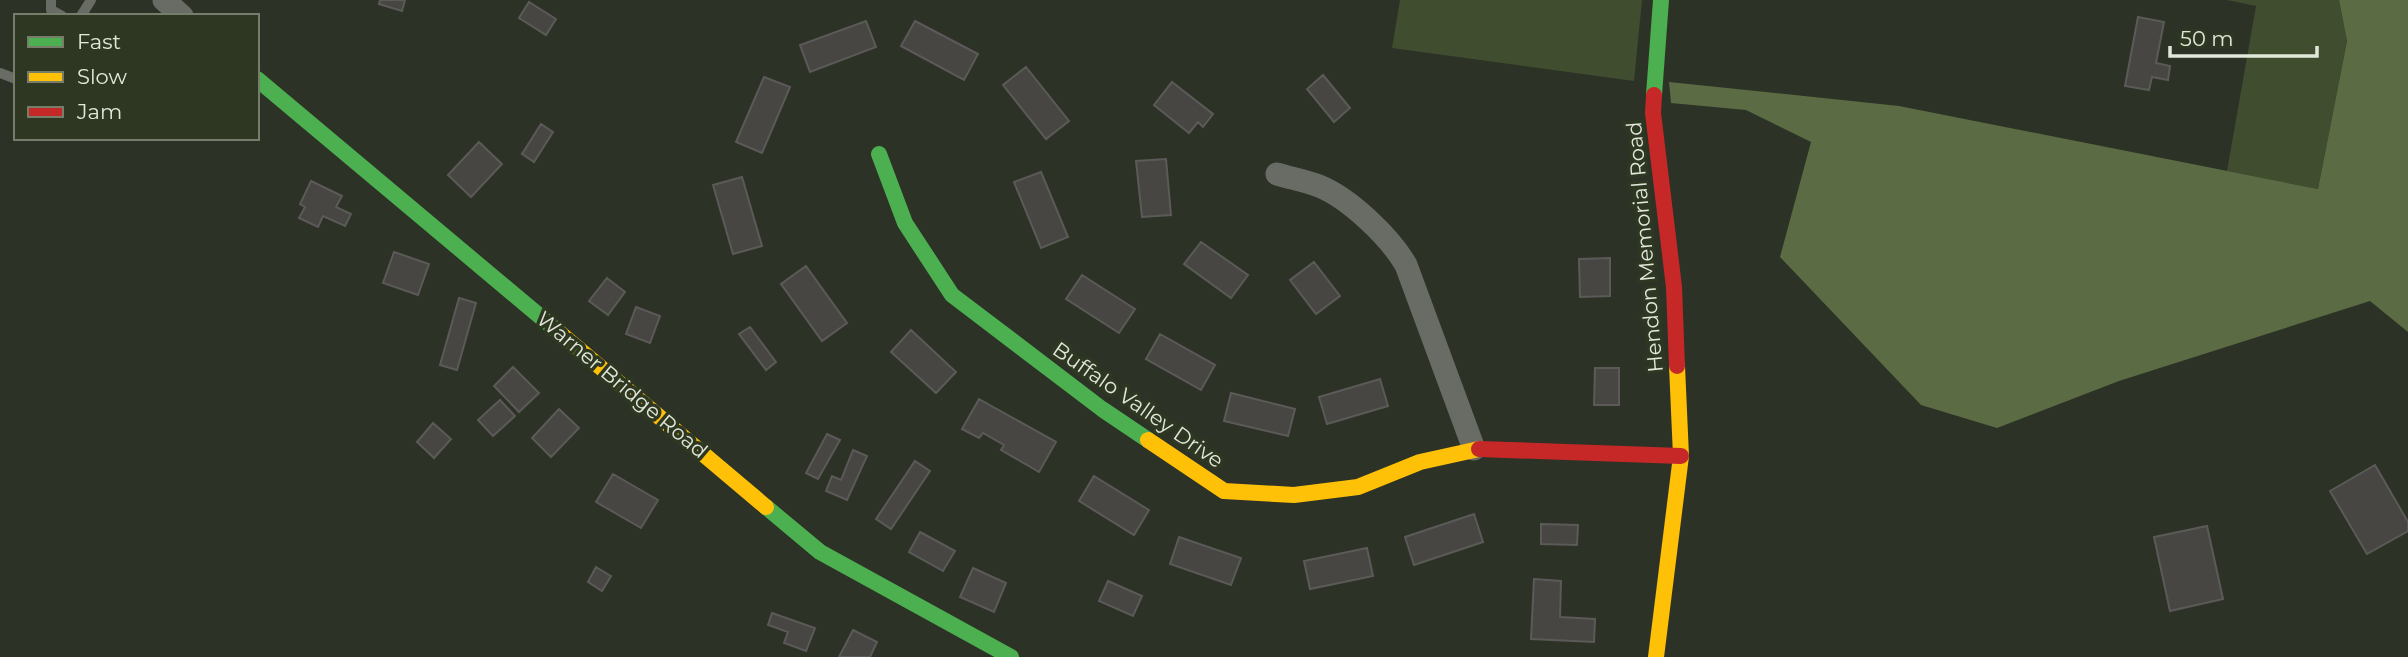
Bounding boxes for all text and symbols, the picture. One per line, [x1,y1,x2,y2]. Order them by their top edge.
legend [14,14,259,140]
scale bar [2170,14,2317,58]
text: 50 m [2180,26,2234,51]
text: Fast [77,29,121,54]
text: Slow [77,64,127,89]
text: Jam [76,99,122,124]
street label: Hendon Memorial Road [1621,121,1668,373]
street label: Warner Bridge Road [532,306,713,463]
street label: Buffalo Valley Drive [1048,336,1228,473]

